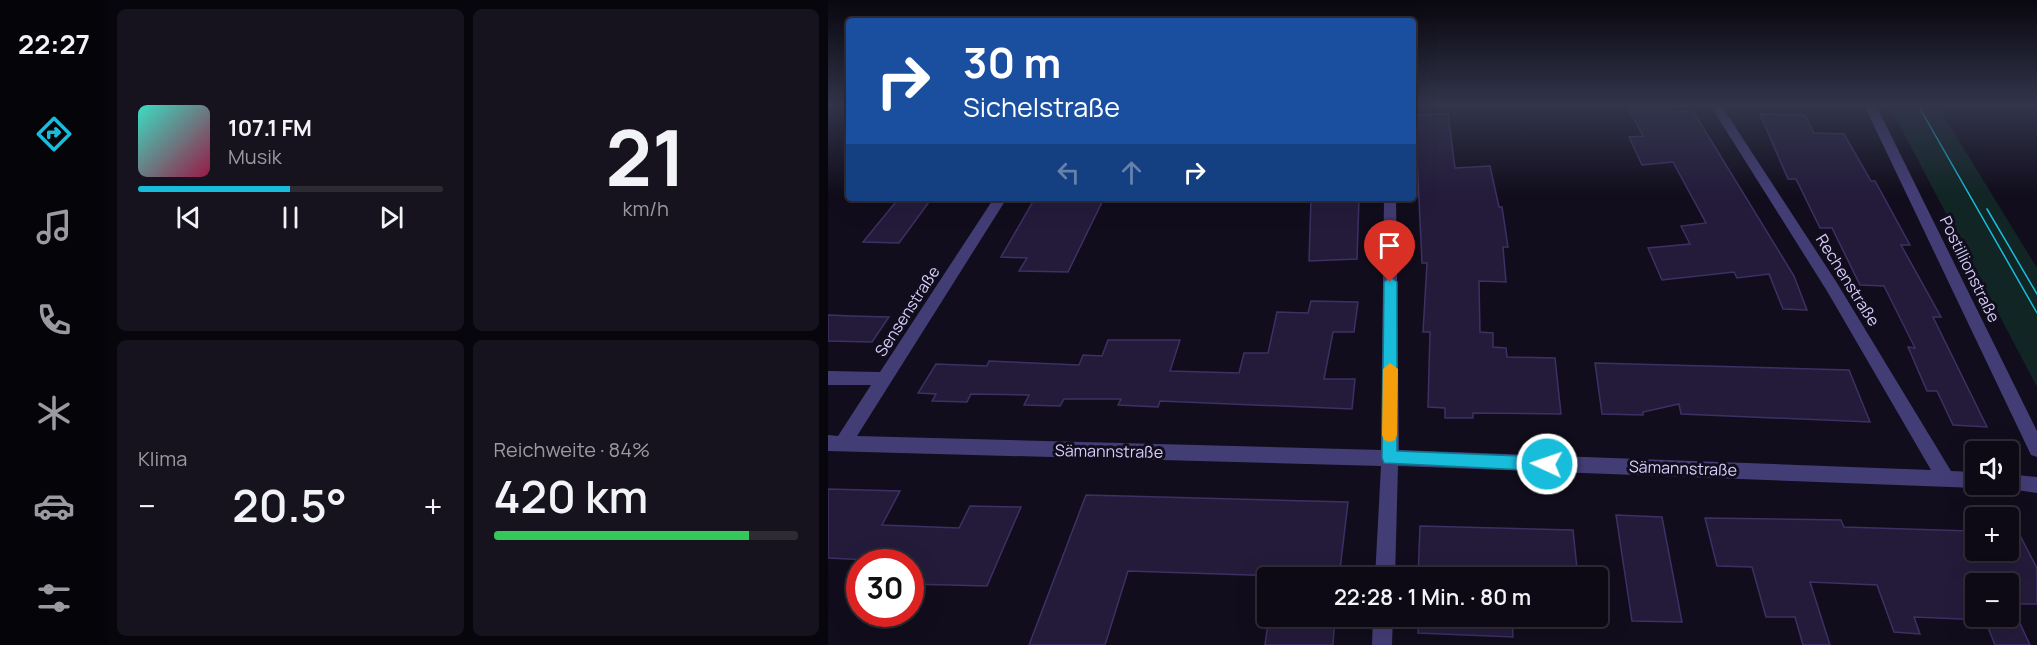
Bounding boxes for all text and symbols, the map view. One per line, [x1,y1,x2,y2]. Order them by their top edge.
text: 22:27 [18,25,90,62]
text: 30 m [963,33,1061,91]
icon: right [864,42,942,120]
text: Sichelstraße [963,88,1120,125]
text: 21 [605,103,686,209]
icon: directions [33,113,75,155]
text: 107.1 FM [228,113,312,143]
text: Musik [228,143,282,170]
icon: left [1052,156,1085,189]
icon: ahead [1115,156,1148,189]
icon: right [1178,156,1211,189]
text: km/h [622,195,669,222]
icon: previous [172,201,205,234]
icon: pause [274,201,307,234]
icon: next [375,201,408,234]
icon: music [33,206,75,248]
street label: Postillionstraße [1935,212,2005,326]
pin [1364,220,1415,282]
icon: arrive [1373,229,1406,262]
street label: Rechenstraße [1811,230,1885,330]
street label: Sensenstraße [870,262,944,360]
icon: phone [33,299,75,341]
icon: climate [33,392,75,434]
position arrow [1515,432,1579,496]
text: Reichweite · 84% [494,436,650,463]
street label: Sämannstraße [1055,439,1163,463]
map controls [1965,441,2019,627]
button: sound [1965,441,2019,495]
text: Klima [138,445,187,472]
street label: Sämannstraße [1629,455,1737,481]
text: 420 km [494,465,648,527]
text: 20.5° [232,474,347,536]
text: − [138,483,156,528]
text: + [423,483,442,528]
icon: car [33,485,75,527]
button: + [1965,507,2019,561]
speed limit sign: 30 [846,549,924,627]
button: − [1965,573,2019,627]
icon: filters [33,577,75,619]
text: 22:28 · 1 Min. · 80 m [1334,582,1531,612]

